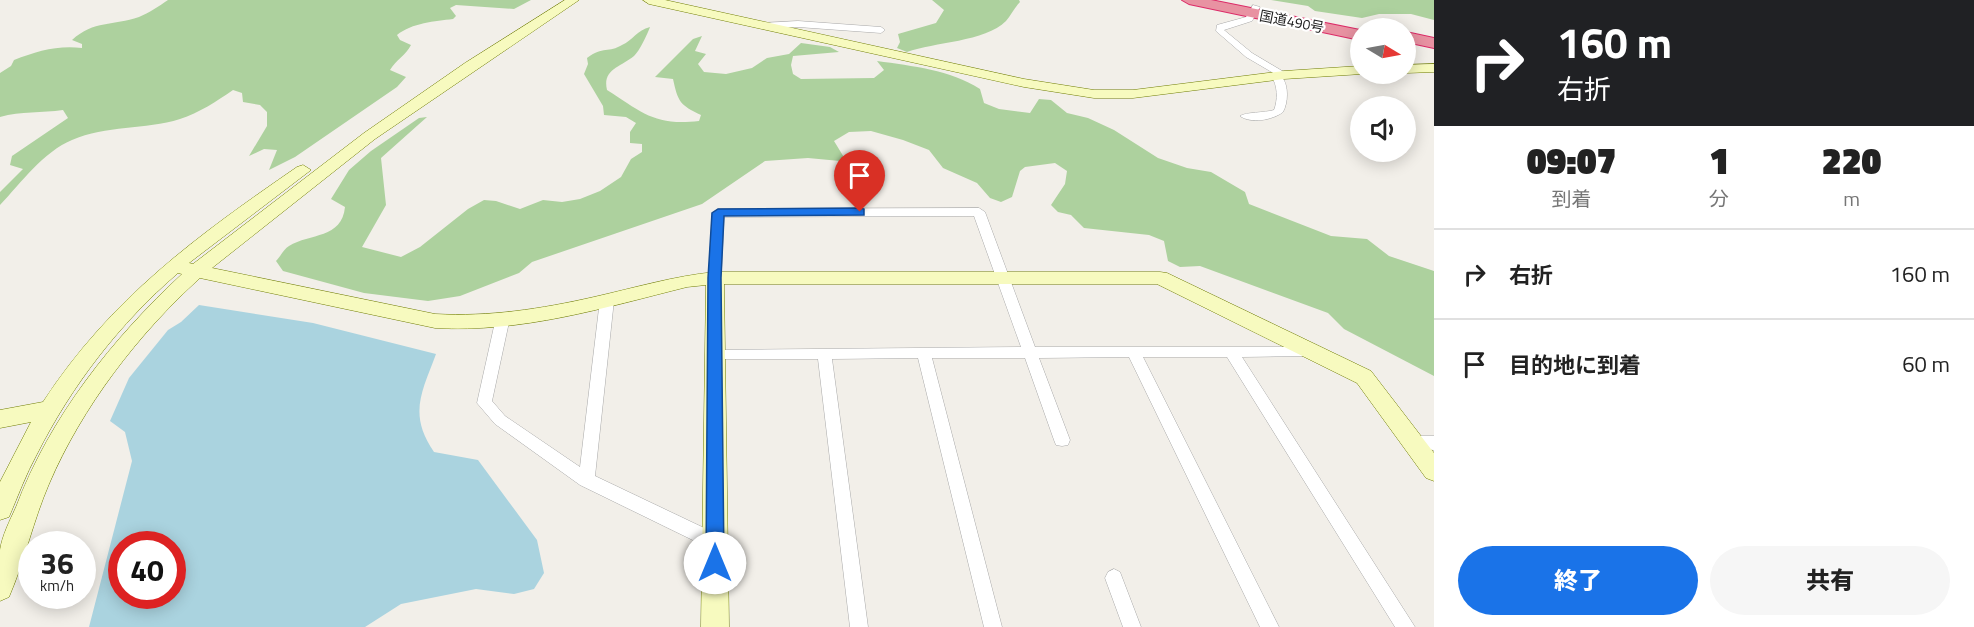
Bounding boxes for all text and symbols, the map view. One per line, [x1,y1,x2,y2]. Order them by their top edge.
street label: 国道490号 [1258,4,1326,38]
text: 160 m [1557,10,1672,74]
north arrow [1350,18,1416,84]
map controls [1350,18,1416,162]
icon: right [1458,24,1536,102]
text: 右折 [1557,68,1611,109]
button: sound [1350,96,1416,162]
text: 09:07 [1527,133,1616,188]
text: 1 [1709,133,1729,188]
text: 220 [1822,133,1881,188]
pin [834,150,885,212]
icon: arrive [843,159,876,192]
text: 到着 [1552,183,1592,214]
text: 分 [1709,183,1729,214]
text: m [1843,183,1860,214]
text: 160 m [1890,257,1950,291]
icon: right [1458,258,1491,291]
text: 右折 [1509,258,1553,292]
text: 60 m [1902,347,1950,381]
icon: arrive [1458,348,1491,381]
text: 目的地に到着 [1509,348,1641,382]
speed limit sign: 40 [108,531,186,609]
position arrow [683,531,747,595]
text: 36 [40,540,74,586]
button: 終了 [1458,546,1698,615]
button: 共有 [1710,546,1950,615]
text: km/h [40,574,74,597]

